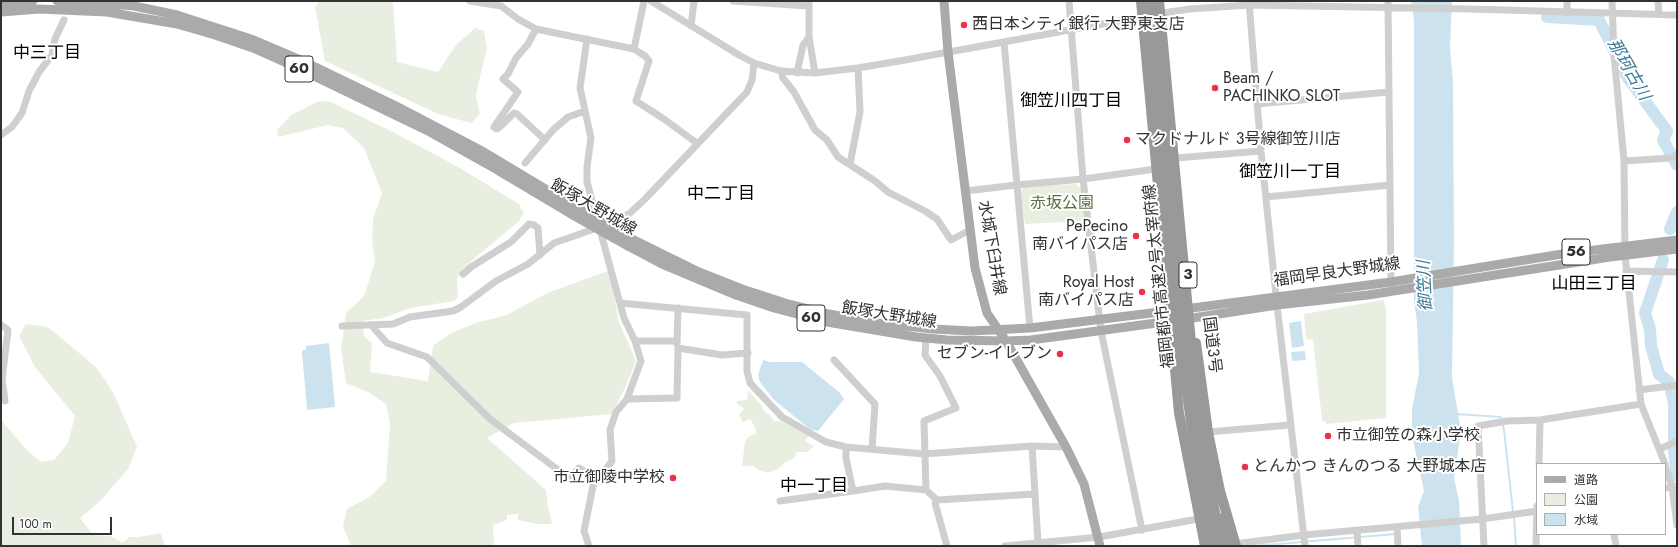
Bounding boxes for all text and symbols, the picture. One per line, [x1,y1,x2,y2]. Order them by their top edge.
place label: 西日本シティ銀行 大野東支店 [972,15,1185,35]
marker: 西日本シティ銀行 大野東支店 [959,20,969,30]
water label: 那珂古川 [1602,35,1654,105]
district label: 中三丁目 [13,44,81,64]
road number: 60 [285,56,313,82]
place label: Beam / PACHINKO SLOT [1223,69,1340,107]
marker: Beam / PACHINKO SLOT [1210,83,1220,93]
district label: 御笠川四丁目 [1020,92,1122,112]
place label: マクドナルド 3号線御笠川店 [1135,130,1341,150]
marker: マクドナルド 3号線御笠川店 [1122,135,1132,145]
district label: 御笠川一丁目 [1239,163,1341,183]
street label: 飯塚大野城線 [547,176,639,240]
street label: 福岡都市高速2号太宰府線 [1141,183,1179,369]
district label: 中二丁目 [687,185,755,205]
park label: 赤坂公園 [1030,194,1094,214]
street label: 水城下臼井線 [973,199,1009,297]
place label: PePecino 南バイパス店 [1032,217,1128,255]
marker: PePecino 南バイパス店 [1131,231,1141,241]
road number: 56 [1562,239,1590,265]
street label: 福岡早良大野城線 [1272,255,1402,291]
water label: 御笠川 [1414,260,1438,312]
road number: 3 [1179,262,1197,288]
place label: Royal Host 南バイパス店 [1038,273,1134,311]
district label: 山田三丁目 [1552,275,1636,295]
marker: Royal Host 南バイパス店 [1137,287,1147,297]
street label: 飯塚大野城線 [840,299,938,333]
road number: 60 [797,305,825,331]
street label: 国道3号 [1198,316,1224,374]
place label: セブン-イレブン [937,344,1052,364]
marker: セブン-イレブン [1055,349,1065,359]
place label: 市立御笠の森小学校 [1336,426,1480,446]
marker: 市立御笠の森小学校 [1323,431,1333,441]
place label: とんかつ きんのつる 大野城本店 [1253,457,1487,477]
marker: とんかつ きんのつる 大野城本店 [1240,462,1250,472]
legend [1536,463,1666,535]
place label: 市立御陵中学校 [553,468,665,488]
text: 道路 [1574,471,1598,489]
marker: 市立御陵中学校 [668,473,678,483]
district label: 中一丁目 [780,477,848,497]
text: 公園 [1574,491,1598,509]
scale bar [14,509,114,535]
text: 水域 [1574,511,1598,529]
text: 100 m [19,515,52,533]

